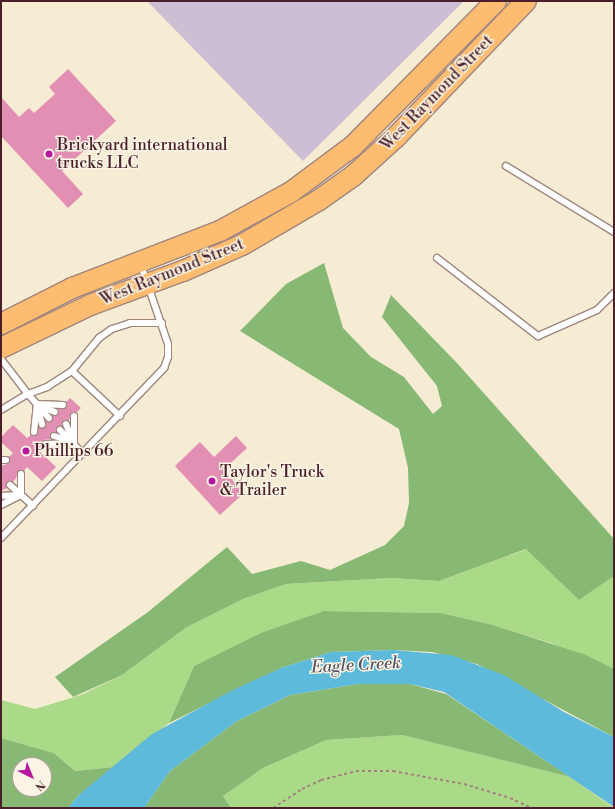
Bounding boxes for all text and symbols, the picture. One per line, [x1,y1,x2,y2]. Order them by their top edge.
street label: West Raymond Street [377,31,497,155]
place label: Brickyard international trucks LLC [57,135,228,173]
marker: Brickyard international trucks LLC [44,149,54,159]
street label: West Raymond Street [97,234,247,310]
place label: Phillips 66 [34,441,113,461]
marker: Phillips 66 [21,446,31,456]
place label: Taylor's Truck & Trailer [220,462,324,500]
marker: Taylor's Truck & Trailer [207,476,217,486]
water label: Eagle Creek [311,653,401,679]
north arrow [12,757,52,797]
text: N [32,777,47,793]

